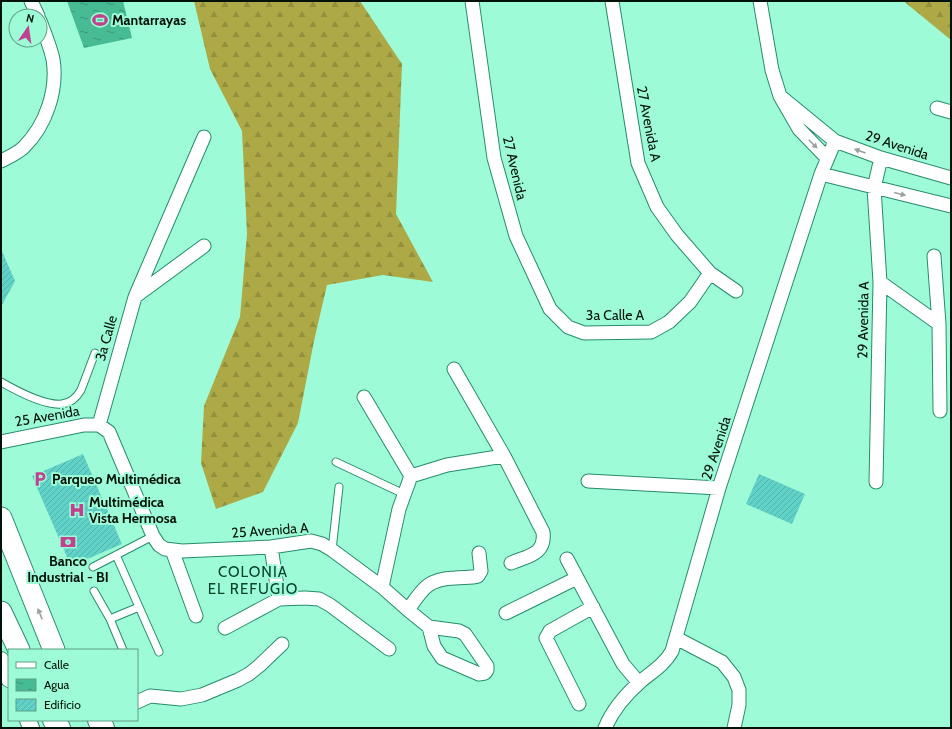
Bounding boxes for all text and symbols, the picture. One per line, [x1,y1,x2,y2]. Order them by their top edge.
north arrow [8,8,48,48]
text: N [25,11,36,26]
sports icon: Mantarrayas [91,11,109,29]
place label: Mantarrayas [112,11,186,29]
street label: 27 Avenida A [633,85,665,164]
street label: 29 Avenida [863,126,931,164]
street label: 27 Avenida [499,134,531,202]
one-way arrow [808,139,818,149]
one-way arrow [854,147,866,153]
one-way arrow [893,191,906,197]
street label: 29 Avenida A [853,281,873,359]
street label: 3a Calle A [586,306,645,324]
street label: 3a Calle [91,313,121,363]
street label: 25 Avenida [13,401,81,431]
street label: 29 Avenida [697,414,735,482]
parking icon: Parqueo Multimédica [31,470,49,488]
place label: Parqueo Multimédica [52,470,181,488]
place label: Multimédica Vista Hermosa [89,493,177,527]
hospital icon: Multimédica Vista Hermosa [68,501,86,519]
street label: 25 Avenida A [231,518,309,542]
bank icon: Banco Industrial - BI [59,533,77,551]
place label: Banco Industrial - BI [27,552,109,586]
district label: COLONIA EL REFUGIO [208,563,298,598]
one-way arrow [36,607,42,619]
legend [8,649,138,721]
text: Calle [44,657,69,672]
text: Agua [44,677,70,692]
text: Edificio [44,697,81,712]

